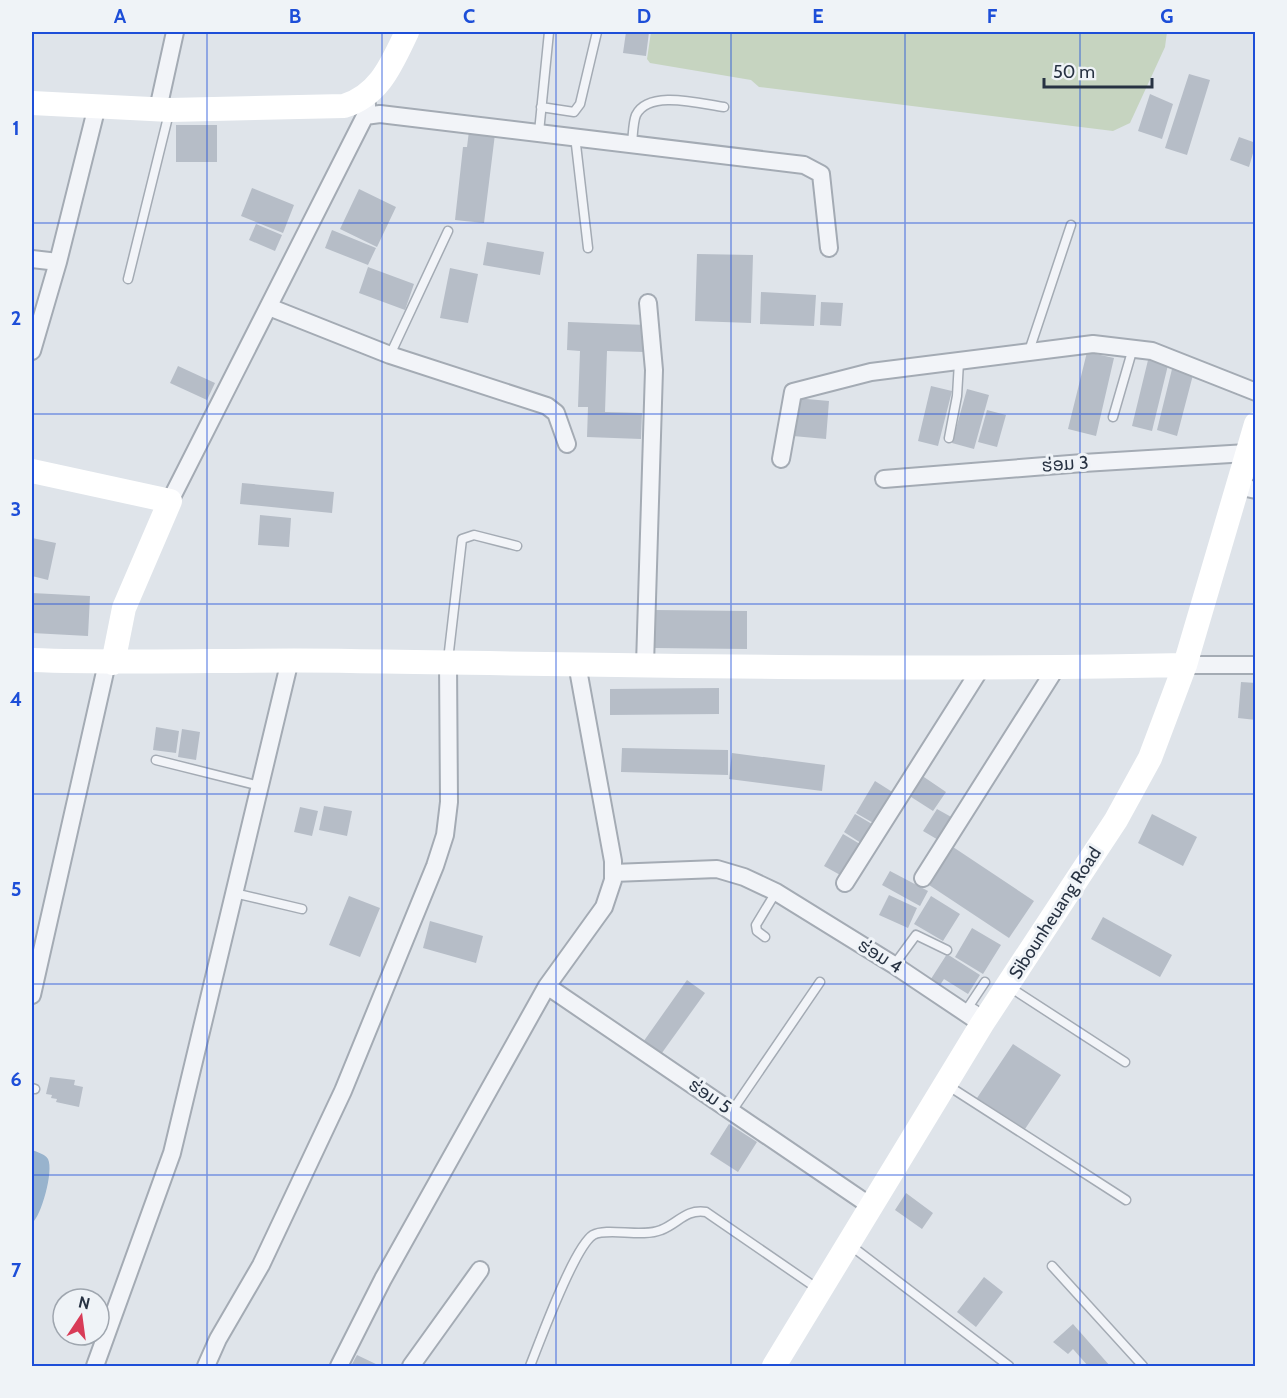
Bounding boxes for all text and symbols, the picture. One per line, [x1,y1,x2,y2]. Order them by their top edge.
text: A [114,4,127,28]
text: B [289,4,301,28]
text: C [463,4,475,28]
text: D [637,4,651,28]
text: E [812,4,824,28]
text: F [987,4,998,28]
text: G [1160,4,1174,28]
scale bar [1044,51,1152,89]
text: 50 m [1053,61,1095,83]
text: 1 [12,116,20,140]
text: 2 [11,306,21,330]
street label: ຮ່ອມ 3 [1041,451,1089,477]
text: 3 [11,497,21,521]
text: 4 [10,687,22,711]
street label: Sibounheuang Road [1004,843,1106,983]
text: 5 [11,877,21,901]
street label: ຮ່ອມ 4 [854,934,906,978]
text: 6 [10,1067,22,1091]
street label: ຮ່ອມ 5 [684,1074,736,1118]
text: 7 [11,1258,22,1282]
north arrow [51,1287,111,1347]
text: N [77,1292,92,1313]

